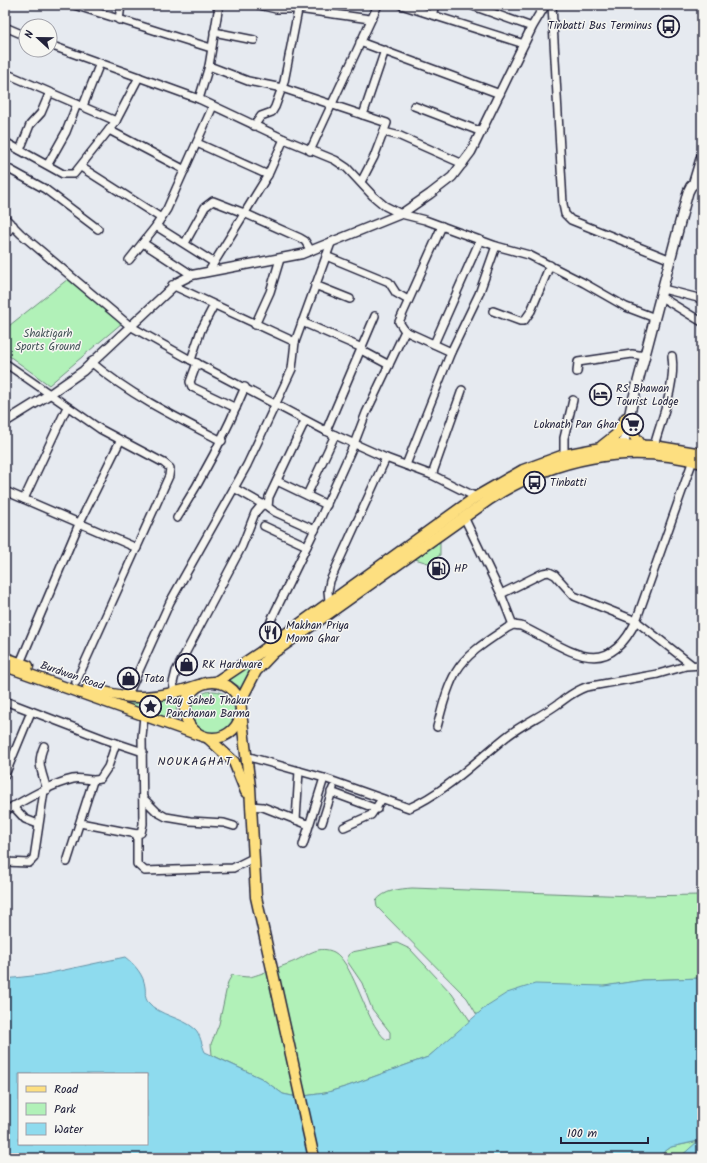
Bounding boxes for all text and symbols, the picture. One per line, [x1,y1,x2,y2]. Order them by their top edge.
bus stop icon: Tinbatti Bus Terminus [655,13,681,39]
place label: Tinbatti Bus Terminus [548,17,652,35]
north arrow [18,18,58,58]
text: N [20,28,39,41]
park label: Shaktigarh Sports Ground [15,325,81,356]
place label: RS Bhawan Tourist Lodge [616,380,678,411]
hotel icon: RS Bhawan Tourist Lodge [587,382,613,408]
supermarket icon: Loknath Pan Ghar [620,412,646,438]
place label: Loknath Pan Ghar [533,416,619,434]
bus stop icon: Tinbatti [522,470,548,496]
place label: Tinbatti [550,474,587,492]
fuel station icon: HP [426,556,452,582]
place label: HP [454,560,468,578]
place label: Makhan Priya Momo Ghar [286,617,349,648]
restaurant icon: Makhan Priya Momo Ghar [258,619,284,645]
shop icon: RK Hardware [173,652,199,678]
place label: RK Hardware [202,656,262,674]
street label: Burdwan Road [38,657,107,695]
shop icon: Tata [115,666,141,692]
place label: Tata [144,670,164,688]
place label: Ray Saheb Thakur Panchanan Barma [166,692,252,723]
place icon: Ray Saheb Thakur Panchanan Barma [137,694,163,720]
district label: NOUKAGHAT [157,752,233,771]
legend [18,1073,148,1145]
text: Road [54,1080,79,1099]
text: Park [54,1100,76,1119]
scale bar [561,1119,648,1145]
text: Water [54,1120,84,1139]
text: 100 m [567,1124,598,1143]

